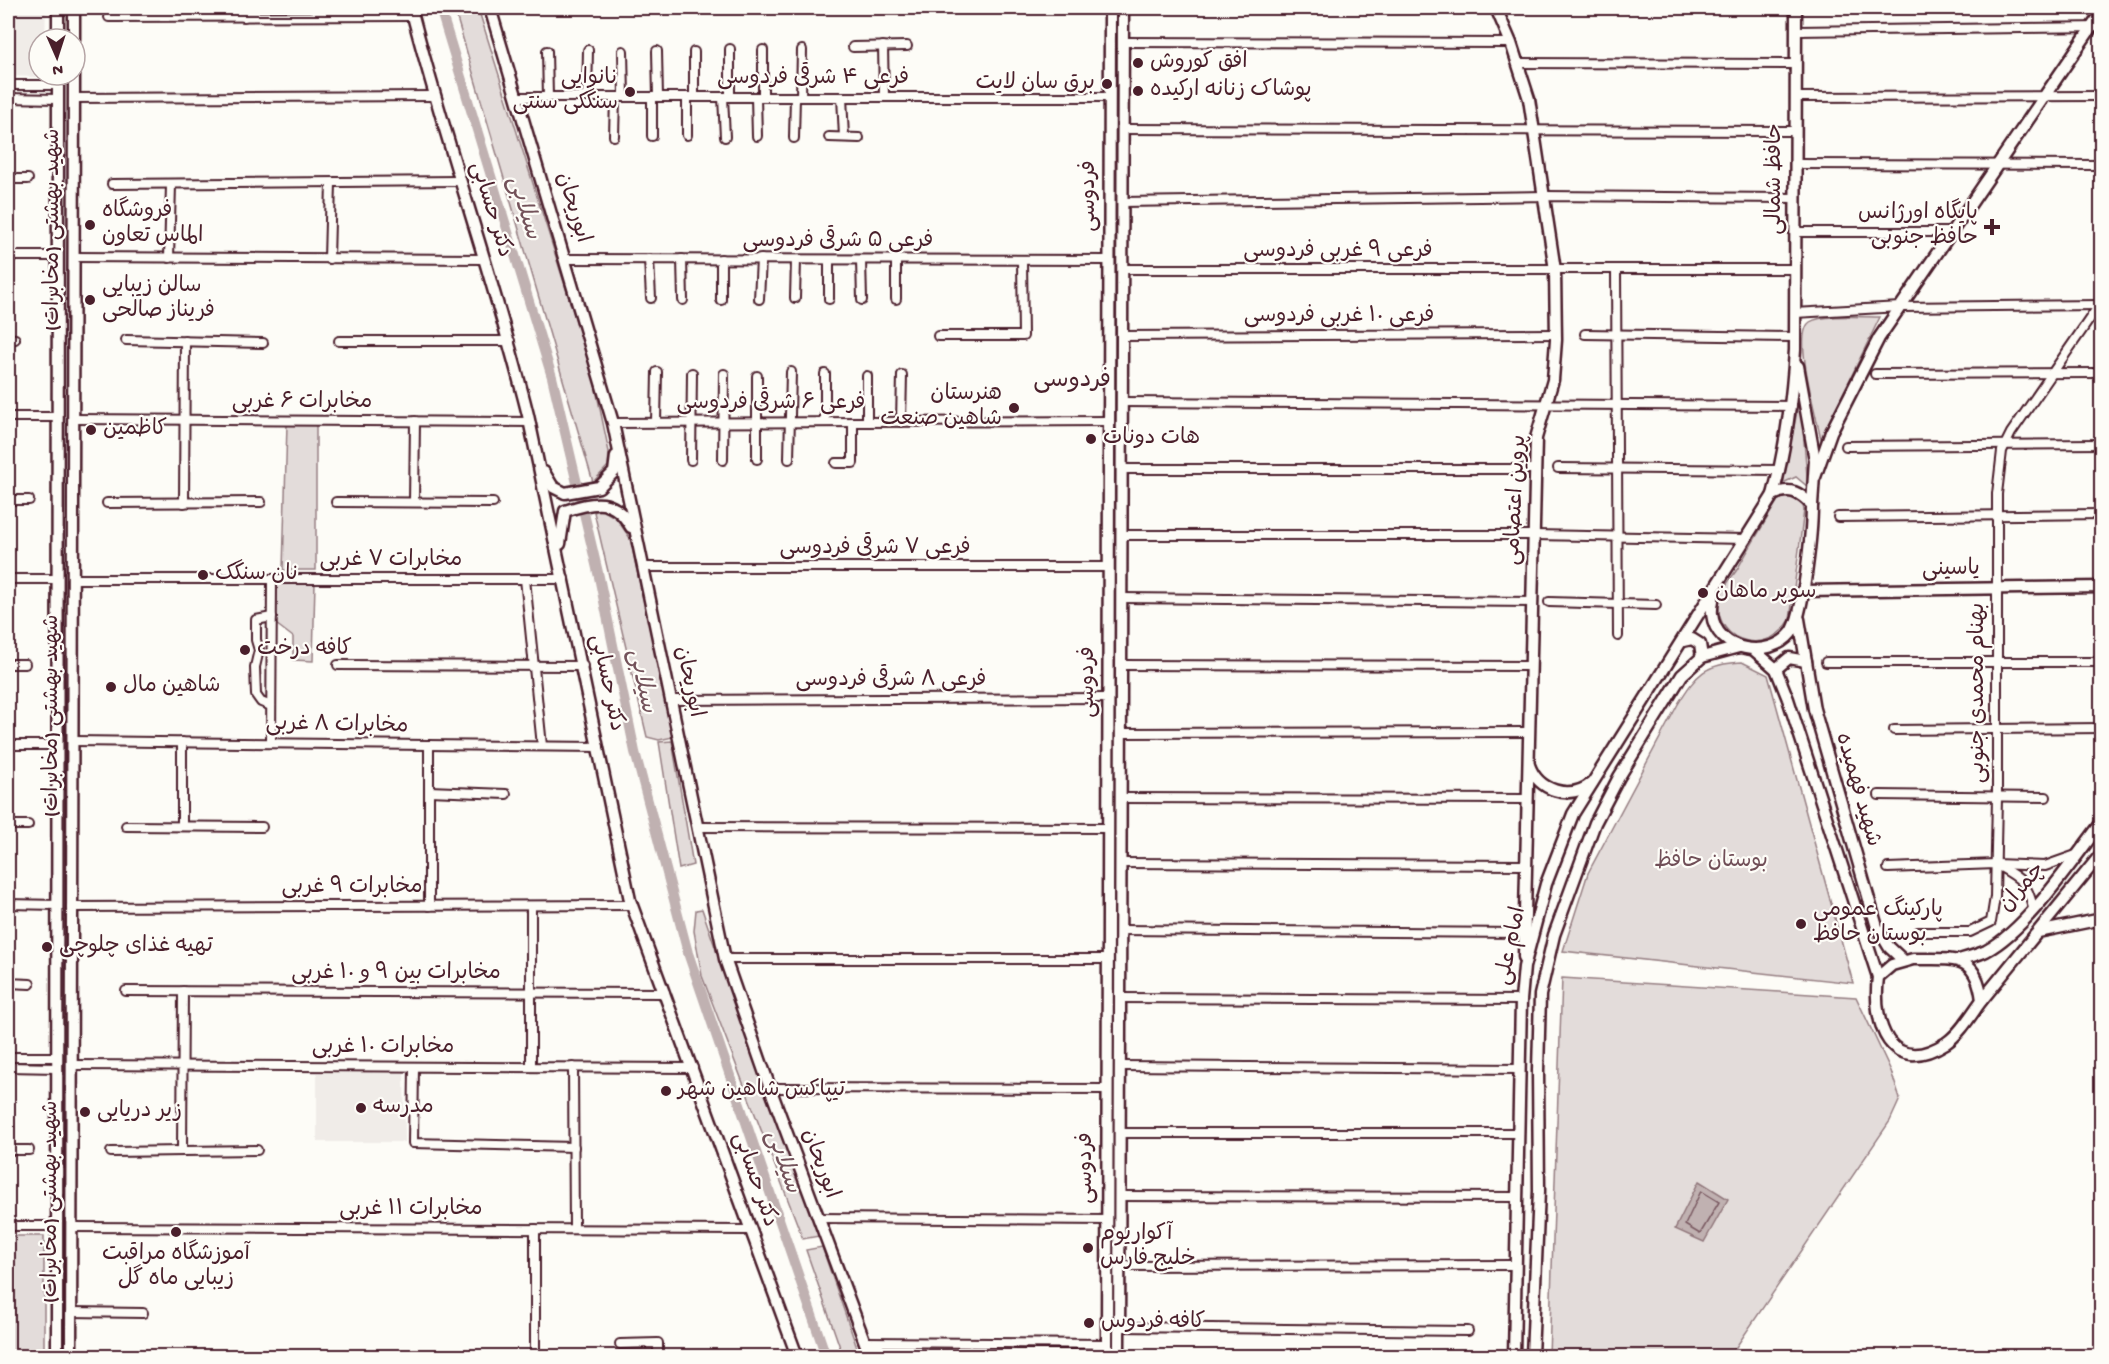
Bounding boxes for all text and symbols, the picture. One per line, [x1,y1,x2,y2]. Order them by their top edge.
north arrow [27,27,87,87]
place label: افق کوروش [1150,50,1248,76]
marker: افق کوروش [1131,56,1145,70]
text: N [51,59,63,78]
street label: فرعی ۴ شرقی فردوسی [717,62,909,92]
place label: نانوایی سنگکی سنتی [512,66,618,117]
place label: برق سان لایت [976,71,1095,97]
marker: برق سان لایت [1100,77,1114,91]
place label: پوشاک زنانه ارکیده [1150,78,1312,104]
marker: پوشاک زنانه ارکیده [1131,84,1145,98]
marker: نانوایی سنگکی سنتی [623,85,637,99]
street label: حافظ شمالی [1763,123,1789,235]
street label: شهید بهشتی (مخابرات) [41,128,67,332]
street label: دکتر حسابی [463,159,517,261]
street label: فردوسی [1077,160,1103,232]
street label: ابوریحان [549,170,595,246]
water label: سیلابی [500,173,546,243]
place label: فروشگاه الماس تعاون [102,196,204,250]
place label: پایگاه اورژانس حافظ جنوبی [1858,198,1978,252]
marker: فروشگاه الماس تعاون [83,218,97,232]
marker: پایگاه اورژانس حافظ جنوبی [1983,218,2001,236]
street label: فرعی ۵ شرقی فردوسی [743,225,933,255]
street label: فرعی ۹ غربی فردوسی [1243,239,1433,265]
place label: سالن زیبایی فریناز صالحی [102,274,215,325]
marker: سالن زیبایی فریناز صالحی [83,293,97,307]
street label: فرعی ۱۰ غربی فردوسی [1244,304,1434,330]
district label: فردوسی [1033,367,1111,396]
place label: هنرستان شاهین صنعت [880,382,1002,433]
street label: فرعی ۶ شرقی فردوسی [677,387,865,417]
street label: مخابرات ۶ غربی [232,390,372,416]
marker: هنرستان شاهین صنعت [1007,401,1021,415]
place label: کاظمین [103,417,167,443]
marker: کاظمین [84,423,98,437]
place label: هات دونات [1103,426,1200,452]
marker: هات دونات [1084,432,1098,446]
street label: پروین اعتصامی [1501,434,1533,566]
street label: فرعی ۷ شرقی فردوسی [779,532,971,562]
street label: مخابرات ۷ غربی [320,548,462,574]
street label: یاسینی [1922,556,1980,584]
place label: نان سنگک [215,559,298,588]
marker: نان سنگک [196,568,210,582]
place label: سوپر ماهان [1715,580,1816,606]
marker: سوپر ماهان [1696,586,1710,600]
street label: بهنام محمدی جنوبی [1966,603,1993,783]
street label: شهید بهشتی (مخابرات) [40,614,66,818]
street label: دکتر حسابی [583,632,629,734]
place label: کافه درخت [257,637,352,663]
marker: کافه درخت [238,643,252,657]
street label: ابوریحان [668,644,708,720]
street label: فردوسی [1076,646,1102,718]
water label: سیلابی [620,647,662,716]
street label: فرعی ۸ شرقی فردوسی [796,664,986,694]
place label: شاهین مال [123,674,221,700]
marker: شاهین مال [104,680,118,694]
street label: مخابرات ۸ غربی [265,712,409,740]
street label: شهید فهمیده [1828,730,1886,850]
park label: بوستان حافظ [1654,849,1768,875]
street label: چمران [1994,858,2052,918]
street label: مخابرات ۹ غربی [281,875,423,901]
place label: پارکینگ عمومی بوستان حافظ [1813,895,1943,949]
street label: امام علی [1491,904,1533,988]
marker: پارکینگ عمومی بوستان حافظ [1794,917,1808,931]
place label: تهیه غذای چلوچی [59,934,213,960]
marker: تهیه غذای چلوچی [40,940,54,954]
street label: مخابرات بین ۹ و ۱۰ غربی [291,961,501,987]
street label: مخابرات ۱۰ غربی [312,1035,454,1061]
place label: تیپاکس شاهین شهر [676,1078,846,1104]
marker: تیپاکس شاهین شهر [659,1084,673,1098]
place label: مدرسه [373,1095,434,1121]
place label: زیر دریایی [97,1099,182,1125]
street label: شهید بهشتی (مخابرات) [39,1100,65,1304]
marker: مدرسه [354,1101,368,1115]
marker: زیر دریایی [78,1105,92,1119]
street label: ابوریحان [794,1126,844,1202]
water label: سیلابی [758,1127,806,1198]
street label: دکتر حسابی [726,1129,782,1231]
street label: فردوسی [1074,1132,1100,1204]
street label: مخابرات ۱۱ غربی [339,1197,483,1223]
place label: آکواریوم خلیج فارس [1100,1220,1196,1273]
marker: آموزشگاه مراقبت زیبایی ماه گل [169,1225,183,1239]
place label: آموزشگاه مراقبت زیبایی ماه گل [102,1239,252,1293]
marker: آکواریوم خلیج فارس [1081,1241,1095,1255]
place label: کافه فردوس [1101,1310,1206,1336]
marker: کافه فردوس [1082,1316,1096,1330]

